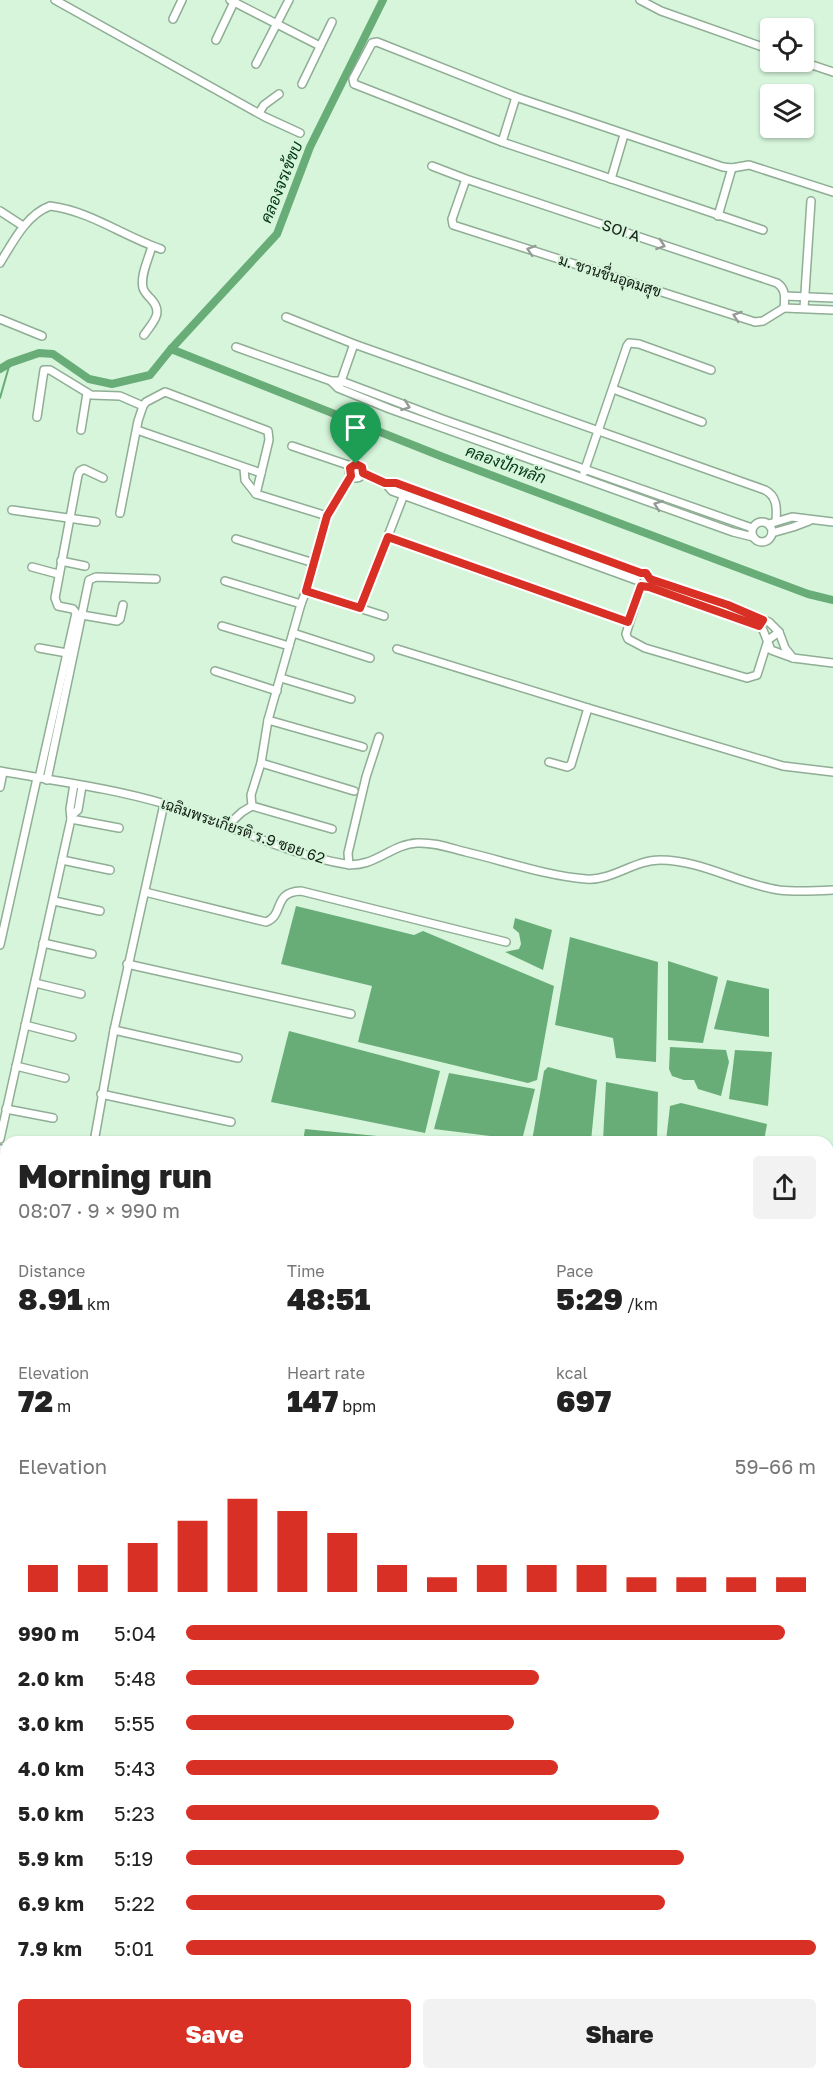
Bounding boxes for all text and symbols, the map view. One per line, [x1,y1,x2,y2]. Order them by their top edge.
map controls [760,18,814,138]
button: locate [760,18,814,72]
button: layers [760,84,814,138]
water label: คลองจรเข้ขบ [255,137,307,226]
street label: SOI A [600,215,643,245]
one-way arrow [655,237,666,250]
one-way arrow [526,245,537,258]
street label: ม. ชวนชื่นอุดมสุข [556,245,665,303]
one-way arrow [732,311,743,324]
one-way arrow [400,399,411,411]
pin [330,402,381,464]
icon: arrive [339,411,372,444]
water label: คลองปักหลัก [463,440,549,488]
one-way arrow [653,500,663,513]
street label: เฉลิมพระเกียรติ ร.9 ซอย 62 [159,794,328,867]
text: Morning run [18,1156,212,1195]
button: share [753,1156,816,1219]
text: 08:07 · 9 × 990 m [18,1198,180,1222]
text: Distance [18,1261,85,1281]
text: Time [287,1261,325,1281]
text: Pace [556,1261,593,1281]
text: 8.91 [18,1281,83,1317]
text: 48:51 [287,1281,370,1317]
text: 5:29 [556,1281,623,1317]
text: km [83,1294,110,1314]
text: /km [623,1294,658,1314]
text: Elevation [18,1363,89,1383]
text: Heart rate [287,1363,365,1383]
text: kcal [556,1363,588,1383]
text: 72 [18,1383,53,1419]
text: 147 [287,1383,338,1419]
text: 697 [556,1383,611,1419]
text: m [53,1396,71,1416]
text: bpm [338,1396,376,1416]
text: Elevation [18,1454,107,1478]
text: 59–66 m [735,1454,816,1478]
text: 990 m [18,1621,79,1645]
text: 5:04 [114,1621,156,1645]
text: 2.0 km [18,1666,84,1690]
text: 5:48 [114,1666,156,1690]
text: 3.0 km [18,1711,84,1735]
text: 5:55 [114,1711,155,1735]
text: 4.0 km [18,1756,84,1780]
text: 5:43 [114,1756,156,1780]
text: 5.0 km [18,1801,84,1825]
text: 5:23 [114,1801,155,1825]
text: 5.9 km [18,1846,83,1870]
text: 5:19 [114,1846,153,1870]
text: 6.9 km [18,1891,84,1915]
text: 5:22 [114,1891,155,1915]
text: 7.9 km [18,1936,82,1960]
text: 5:01 [114,1936,154,1960]
button: Save [18,1999,411,2068]
button: Share [423,1999,816,2068]

